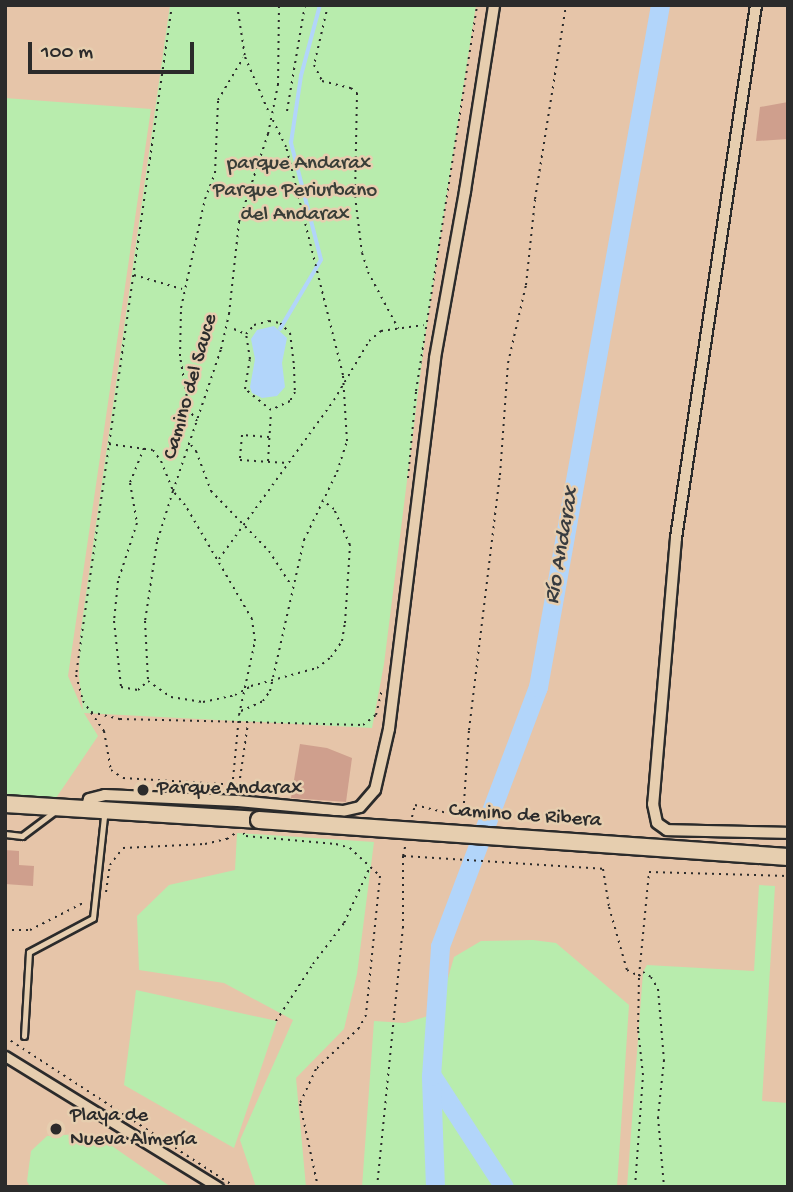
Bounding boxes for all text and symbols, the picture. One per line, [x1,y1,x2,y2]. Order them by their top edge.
scale bar [32,28,198,72]
text: 100 m [41,41,93,66]
park label: parque Andarax [227,152,371,178]
park label: Parque Periurbano del Andarax [213,179,377,229]
street label: Camino del Sauce [159,311,225,463]
water label: Río Andarax [539,485,587,607]
place label: Parque Andarax [157,777,302,803]
marker: Parque Andarax [135,782,151,798]
street label: Camino de Ribera [448,799,602,835]
place label: Playa de Nueva Almería [70,1104,197,1154]
marker: Playa de Nueva Almería [48,1121,64,1137]

